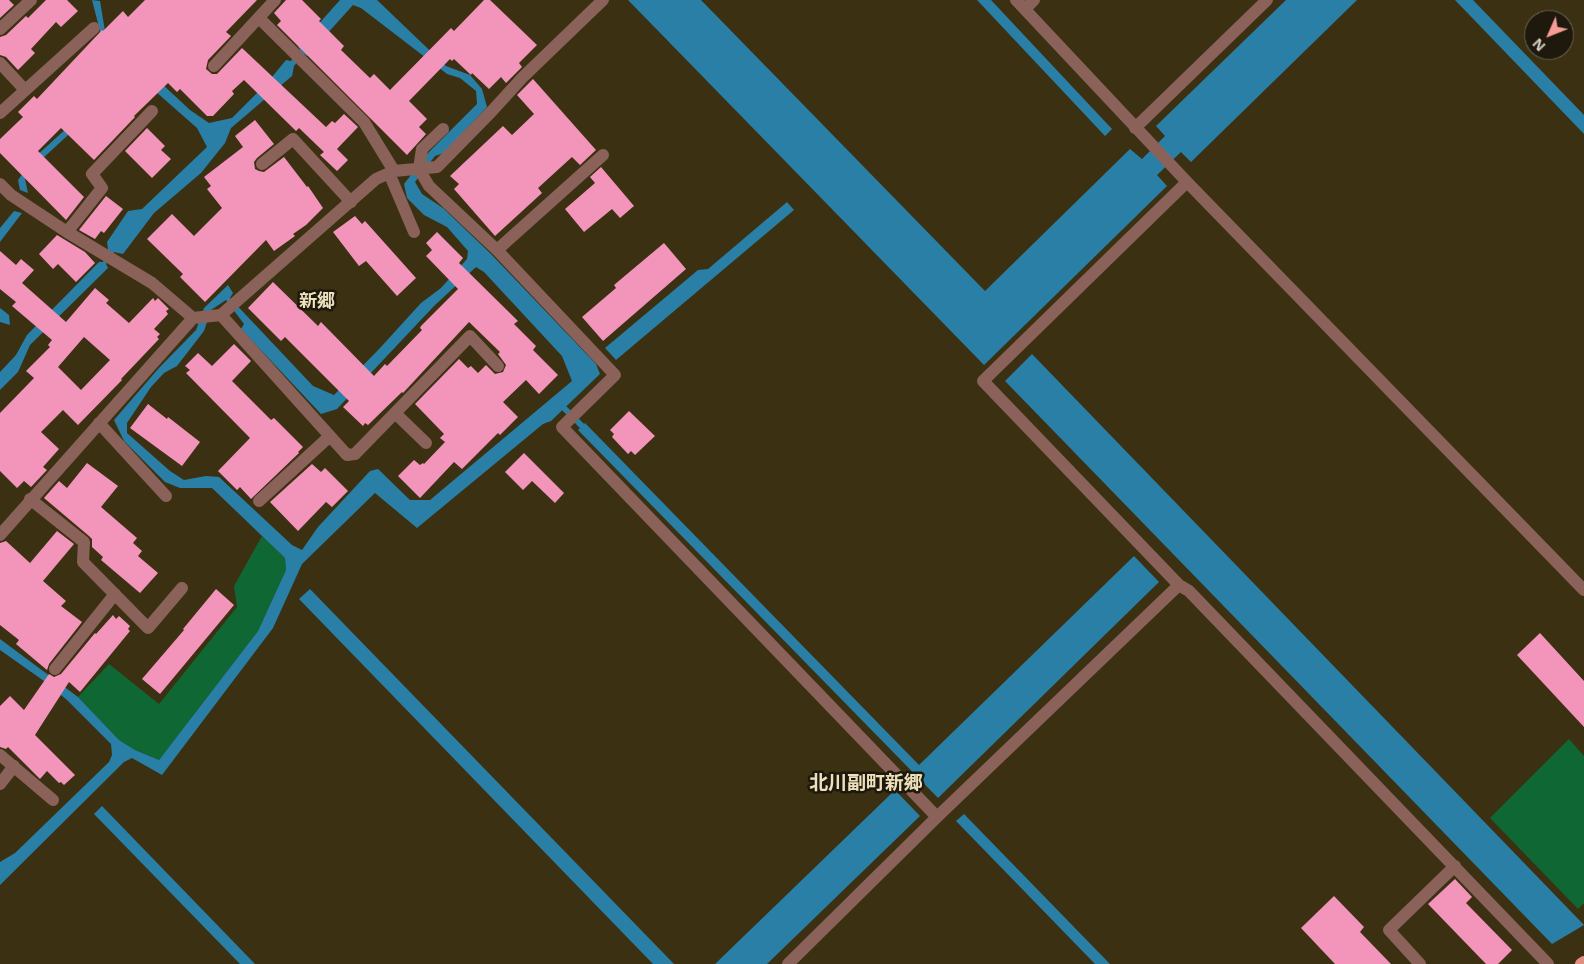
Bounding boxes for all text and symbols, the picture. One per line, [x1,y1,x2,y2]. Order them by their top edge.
north arrow [1524,10,1574,60]
text: N [1528,34,1549,56]
district label: 新郷 [299,291,335,313]
district label: 北川副町新郷 [809,773,923,795]

